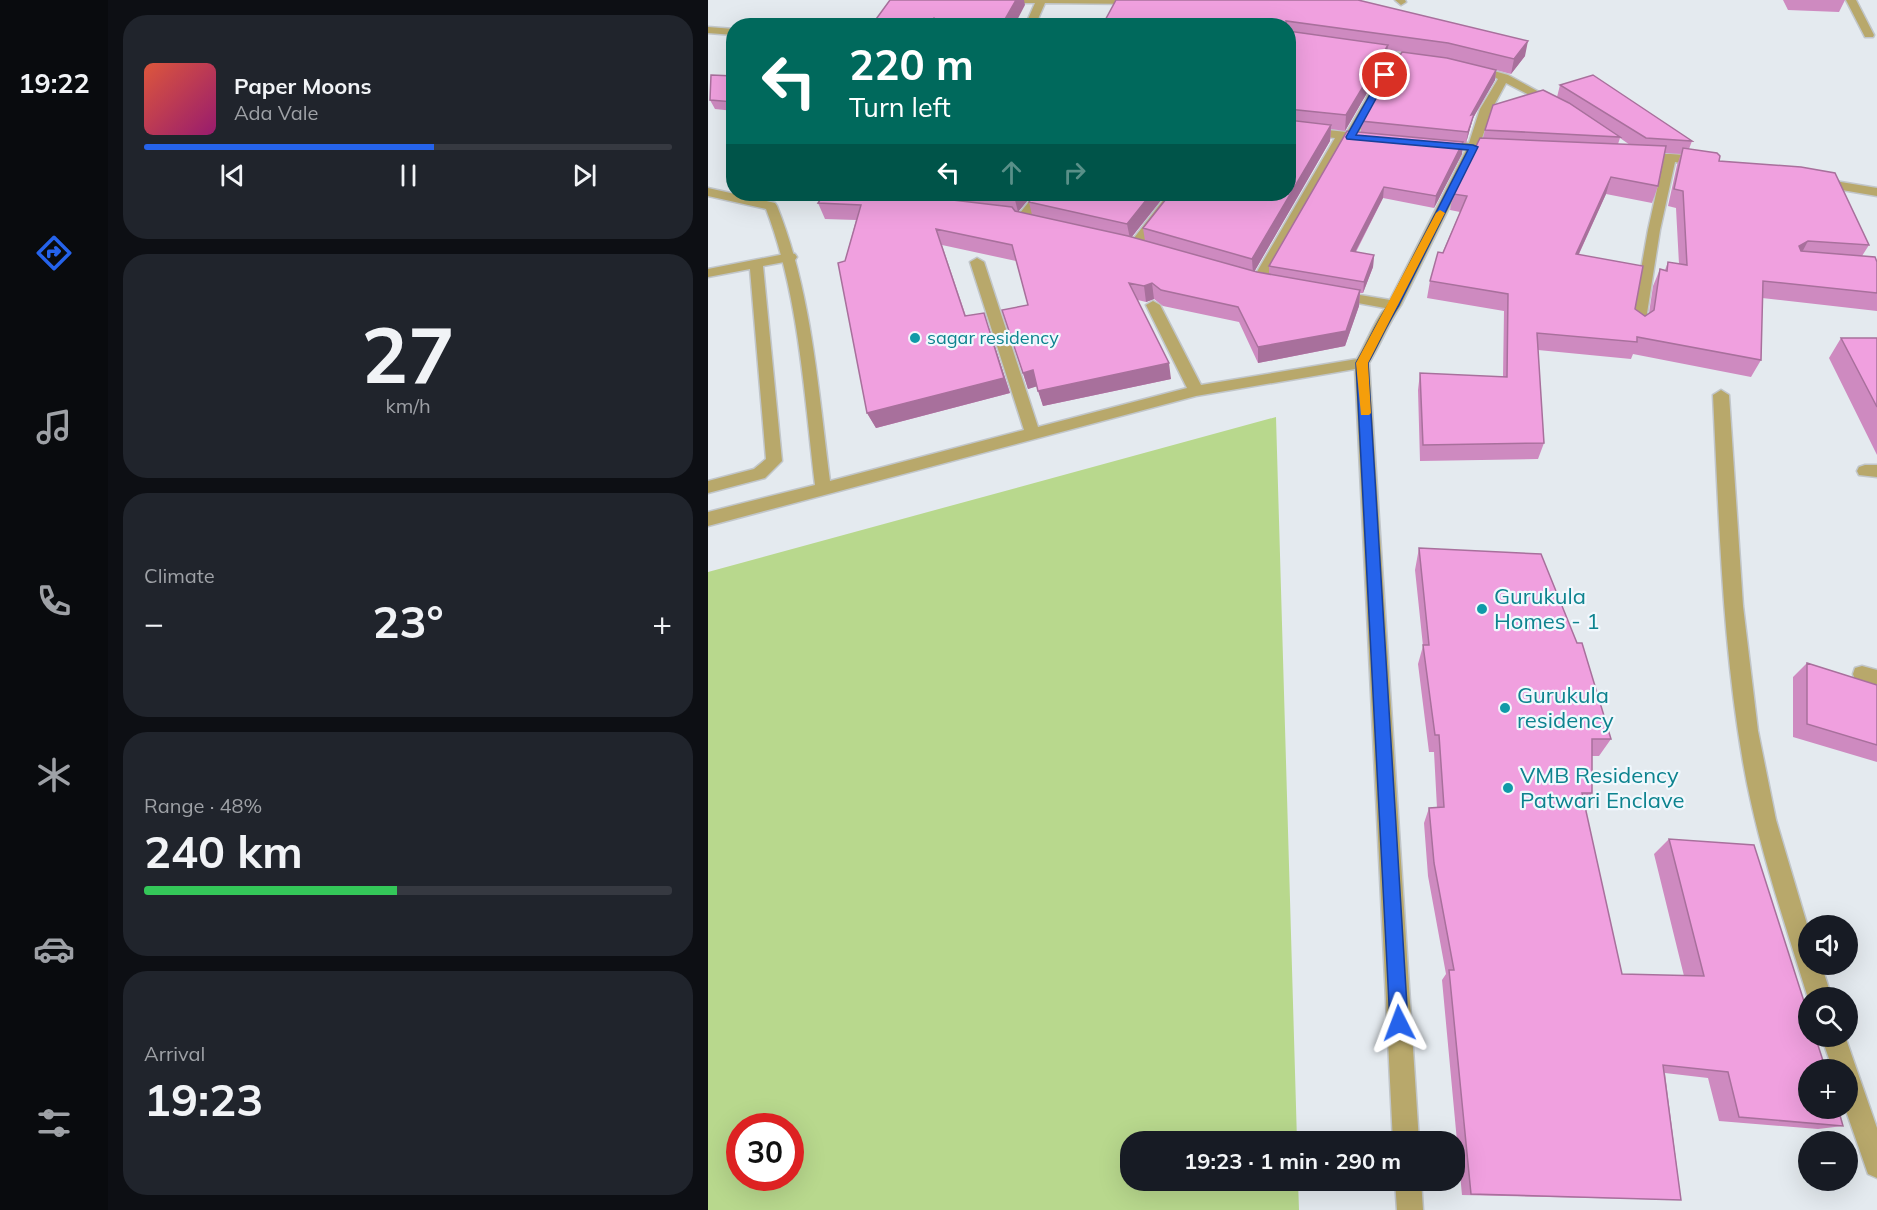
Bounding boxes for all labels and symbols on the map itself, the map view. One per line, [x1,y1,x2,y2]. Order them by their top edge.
pin [1359,49,1410,100]
place label: sagar residency [927,326,1059,349]
marker: sagar residency [908,331,922,345]
place label: Gurukula Homes - 1 [1494,582,1600,635]
marker: Gurukula Homes - 1 [1475,602,1489,616]
place label: Gurukula residency [1517,681,1614,734]
marker: Gurukula residency [1498,701,1512,715]
place label: VMB Residency Patwari Enclave [1520,761,1684,814]
marker: VMB Residency Patwari Enclave [1501,781,1515,795]
position arrow [1367,991,1431,1055]
speed limit sign: 30 [726,1113,804,1191]

